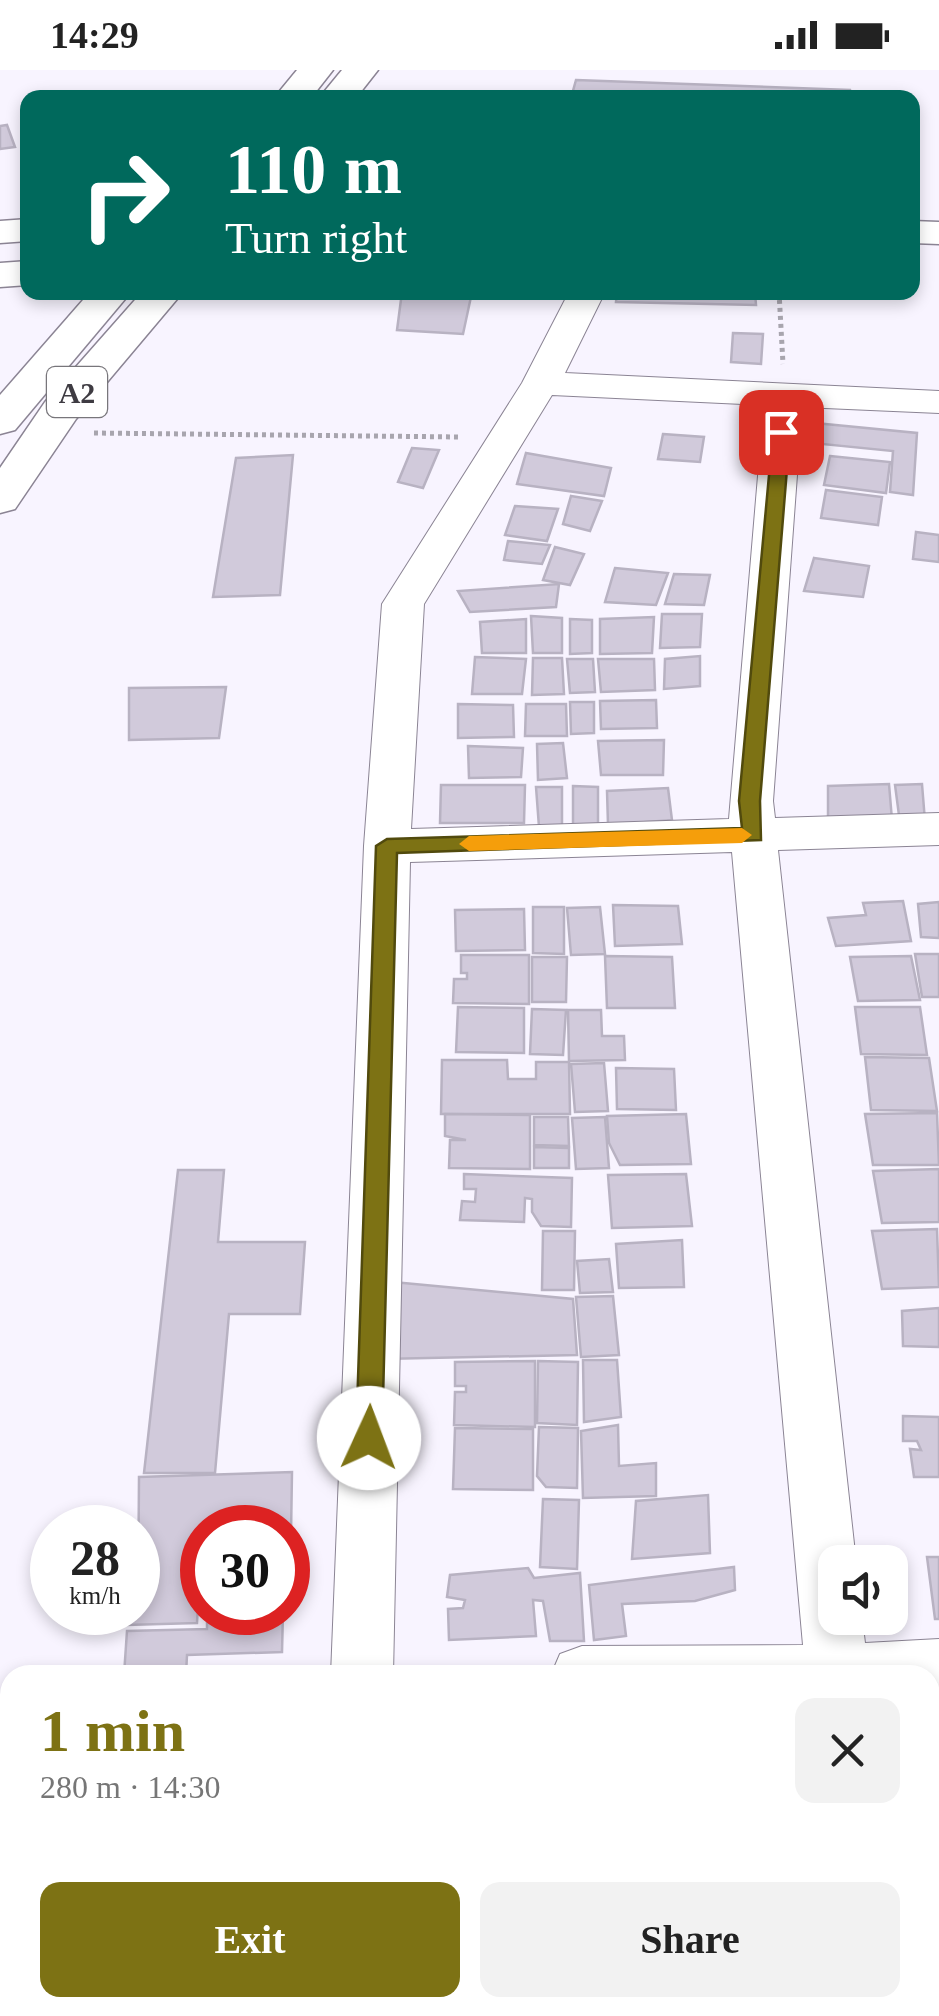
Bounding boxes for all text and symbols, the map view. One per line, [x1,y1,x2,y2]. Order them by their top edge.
text: 14:29 [50,14,139,56]
icon: right [60,130,190,260]
text: 110 m [225,131,402,208]
text: Turn right [225,213,407,263]
road number: A2 [47,367,107,417]
pin [739,390,824,475]
icon: arrive [754,405,809,460]
position arrow [317,1386,421,1490]
speed limit sign: 30 [180,1505,310,1635]
text: 28 [70,1530,120,1586]
map controls [818,1545,908,1635]
button: sound [818,1545,908,1635]
text: km/h [69,1582,121,1609]
text: 1 min [40,1698,185,1764]
button: close [795,1698,900,1803]
text: 280 m · 14:30 [40,1769,220,1805]
button: Exit [40,1882,460,1997]
button: Share [480,1882,900,1997]

